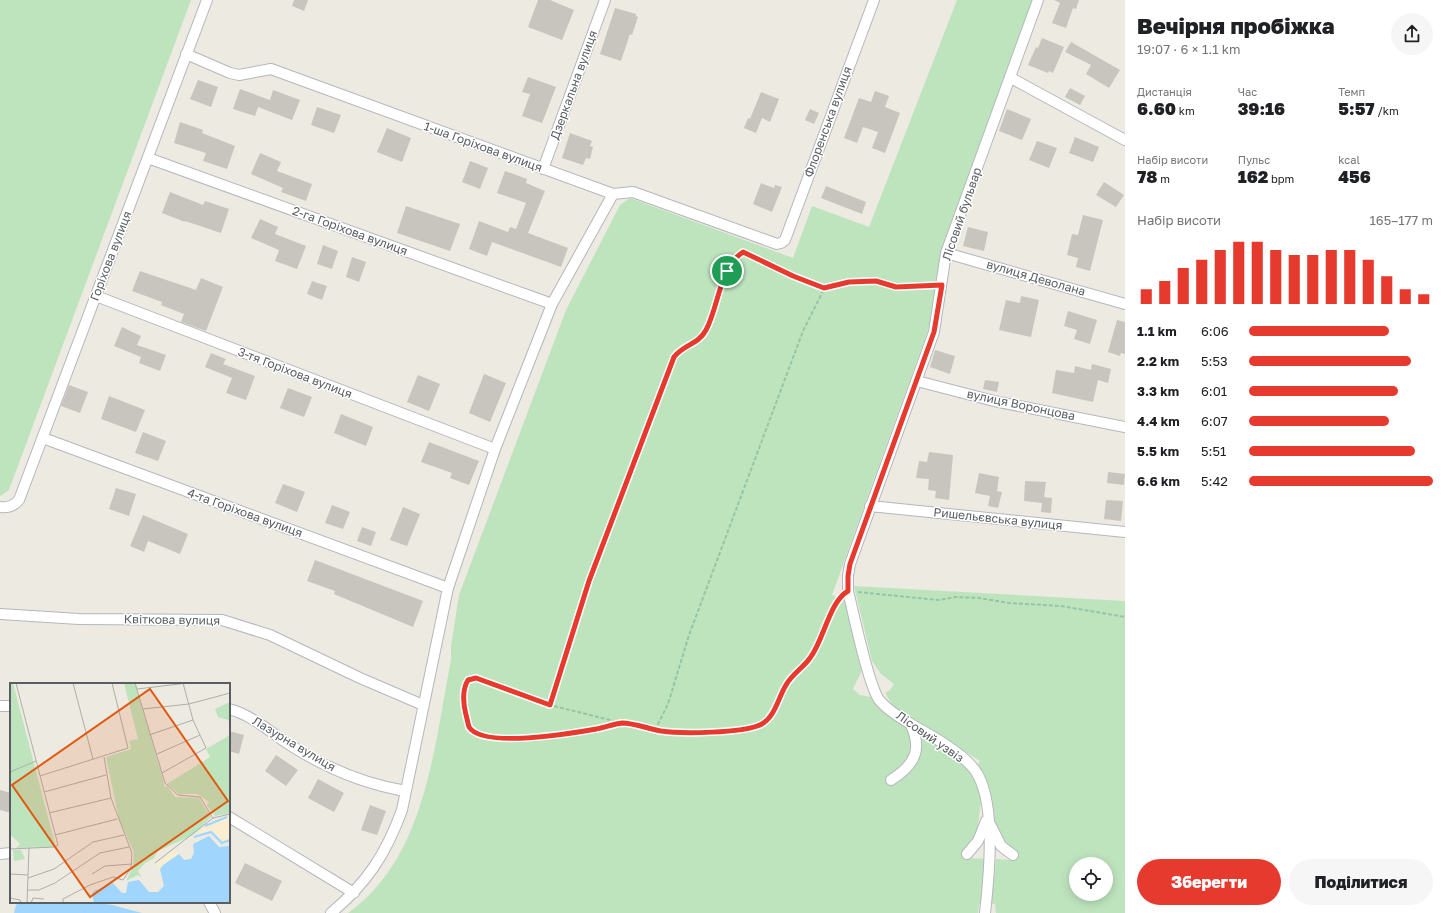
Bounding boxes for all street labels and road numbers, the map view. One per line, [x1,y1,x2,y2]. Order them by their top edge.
street label: Дзеркальна вулиця [547,28,600,141]
street label: Флоренська вулиця [800,64,855,179]
street label: 1-ша Горіхова вулиця [422,118,544,175]
street label: Лісовий бульвар [939,165,985,262]
street label: 2-га Горіхова вулиця [290,203,410,258]
street label: Горіхова вулиця [86,209,135,303]
street label: вулиця Деволана [985,256,1087,299]
street label: 3-тя Горіхова вулиця [236,344,354,401]
street label: вулиця Воронцова [966,386,1077,423]
street label: 4-та Горіхова вулиця [186,485,305,540]
street label: Ришельєвська вулиця [933,504,1063,533]
street label: Квіткова вулиця [124,611,220,628]
street label: Лісовий узвіз [894,708,967,765]
street label: Лазурна вулиця [250,713,339,774]

